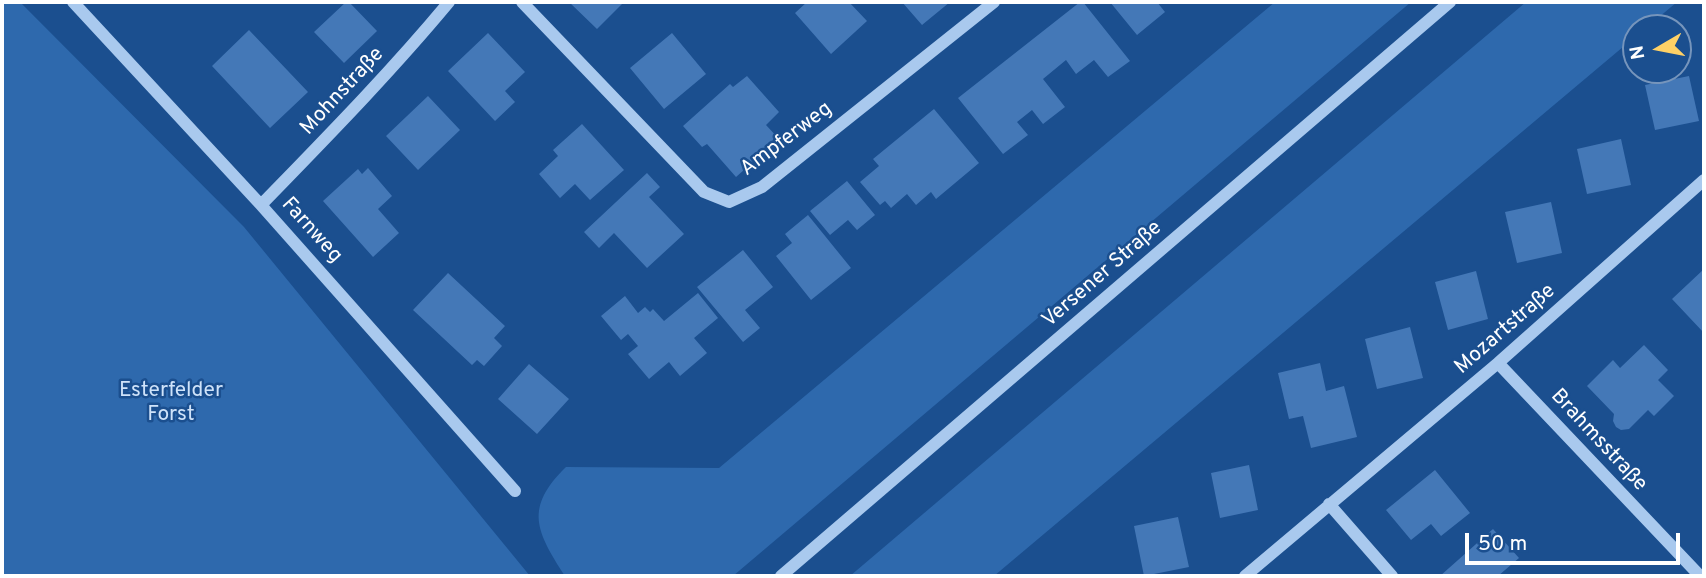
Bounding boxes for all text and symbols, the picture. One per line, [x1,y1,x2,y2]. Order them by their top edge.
north arrow [1622,14,1692,84]
street label: Mohnstraße [296,43,390,141]
text: N [1625,43,1651,61]
street label: Ampferweg [736,97,838,183]
street label: Farnweg [275,193,347,269]
street label: Versener Straße [1038,216,1168,334]
street label: Mozartstraße [1451,279,1561,381]
park label: Esterfelder Forst [119,379,223,429]
street label: Brahmsstraße [1544,385,1652,497]
scale bar [1468,518,1683,562]
text: 50 m [1478,531,1527,558]

